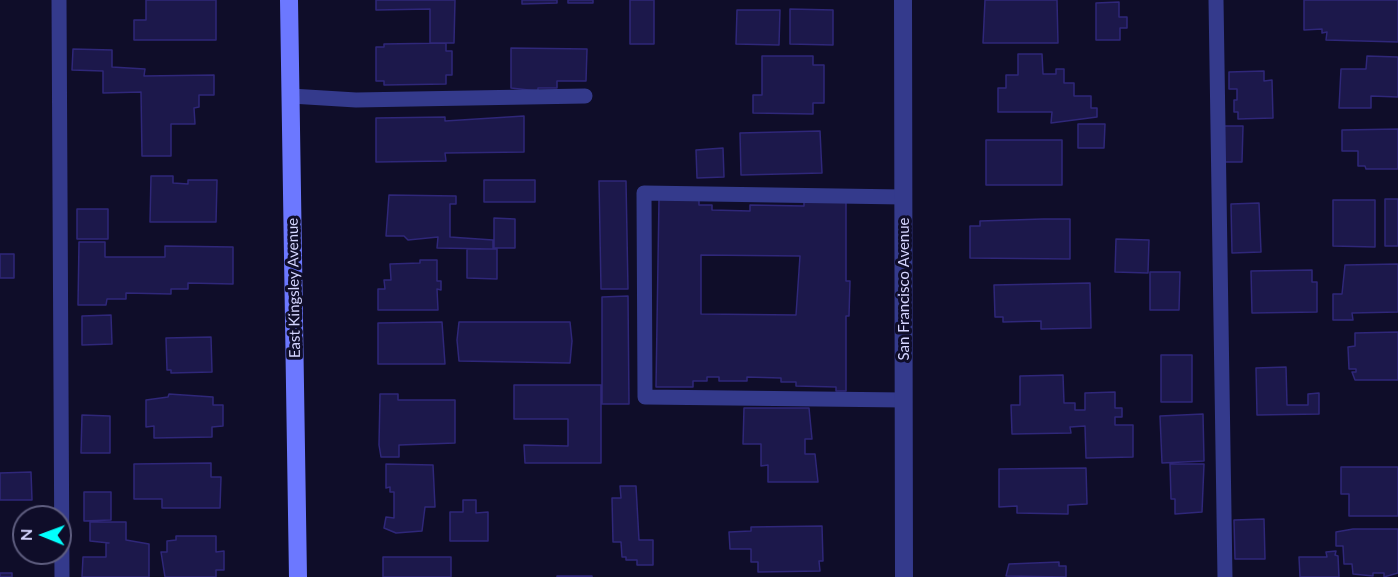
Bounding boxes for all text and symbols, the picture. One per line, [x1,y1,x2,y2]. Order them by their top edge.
street label: East Kingsley Avenue [284,218,304,358]
street label: San Francisco Avenue [895,218,913,360]
north arrow [12,505,72,565]
text: N [16,528,35,541]

